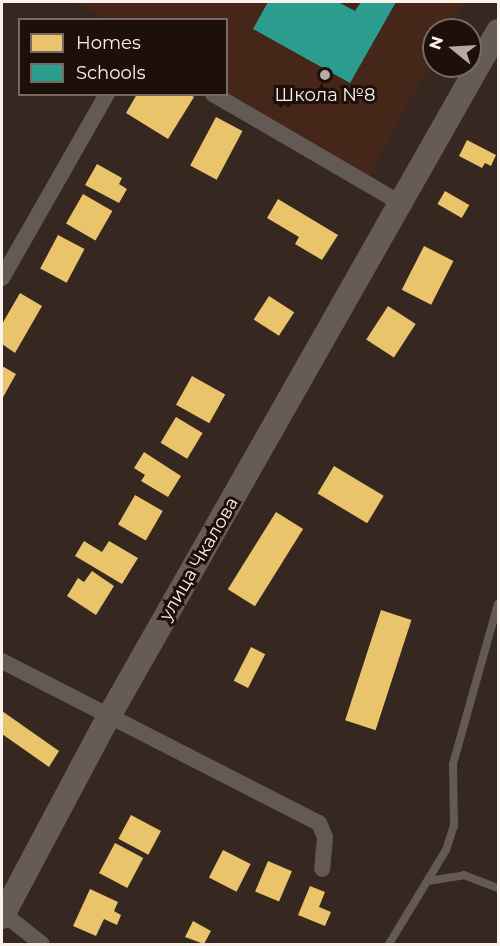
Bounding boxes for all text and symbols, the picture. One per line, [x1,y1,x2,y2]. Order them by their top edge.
legend [18,18,228,96]
north arrow [422,18,482,78]
text: Homes [76,32,141,54]
text: N [425,34,447,52]
text: Schools [76,62,145,84]
marker: Школа №8 [318,68,332,82]
place label: Школа №8 [275,84,375,106]
street label: улица Чкалова [155,493,243,625]

